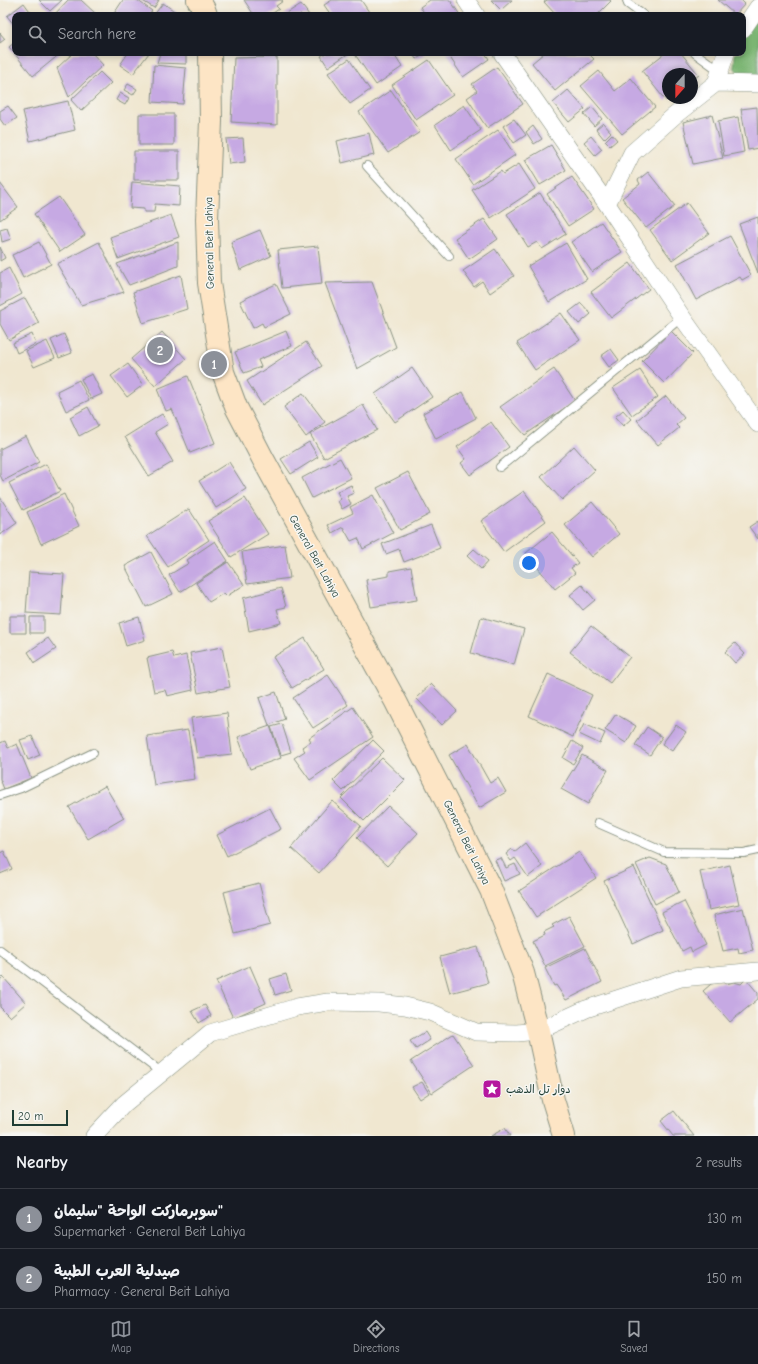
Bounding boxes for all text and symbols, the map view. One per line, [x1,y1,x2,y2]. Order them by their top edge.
search box [12,12,746,56]
icon: search [26,23,48,45]
text: Search here [58,25,136,43]
north arrow [662,68,698,104]
street label: General Beit Lahiya [202,197,217,289]
pin: 2 [147,335,173,365]
pin: 1 [201,349,227,379]
street label: General Beit Lahiya [286,513,343,600]
your location [519,553,539,573]
street label: General Beit Lahiya [440,798,493,887]
place icon: دوار تل الذهب [481,1078,503,1100]
place label: دوار تل الذهب [506,1083,571,1097]
scale bar [12,1108,68,1127]
text: 20 m [18,1110,43,1123]
text: Nearby [16,1153,67,1172]
text: 2 results [695,1155,742,1170]
text: سوبرماركت الواحة "سليمان" [54,1202,223,1220]
text: 1 [26,1211,32,1226]
text: 130 m [707,1211,742,1226]
text: Supermarket · General Beit Lahiya [54,1224,245,1239]
text: صيدلية العرب الطبية [54,1262,180,1280]
text: 2 [26,1271,32,1286]
text: 150 m [707,1271,742,1286]
text: Pharmacy · General Beit Lahiya [54,1284,230,1299]
tab: Map [110,1318,132,1355]
tab: Directions [353,1318,400,1355]
tab: Saved [620,1318,648,1355]

